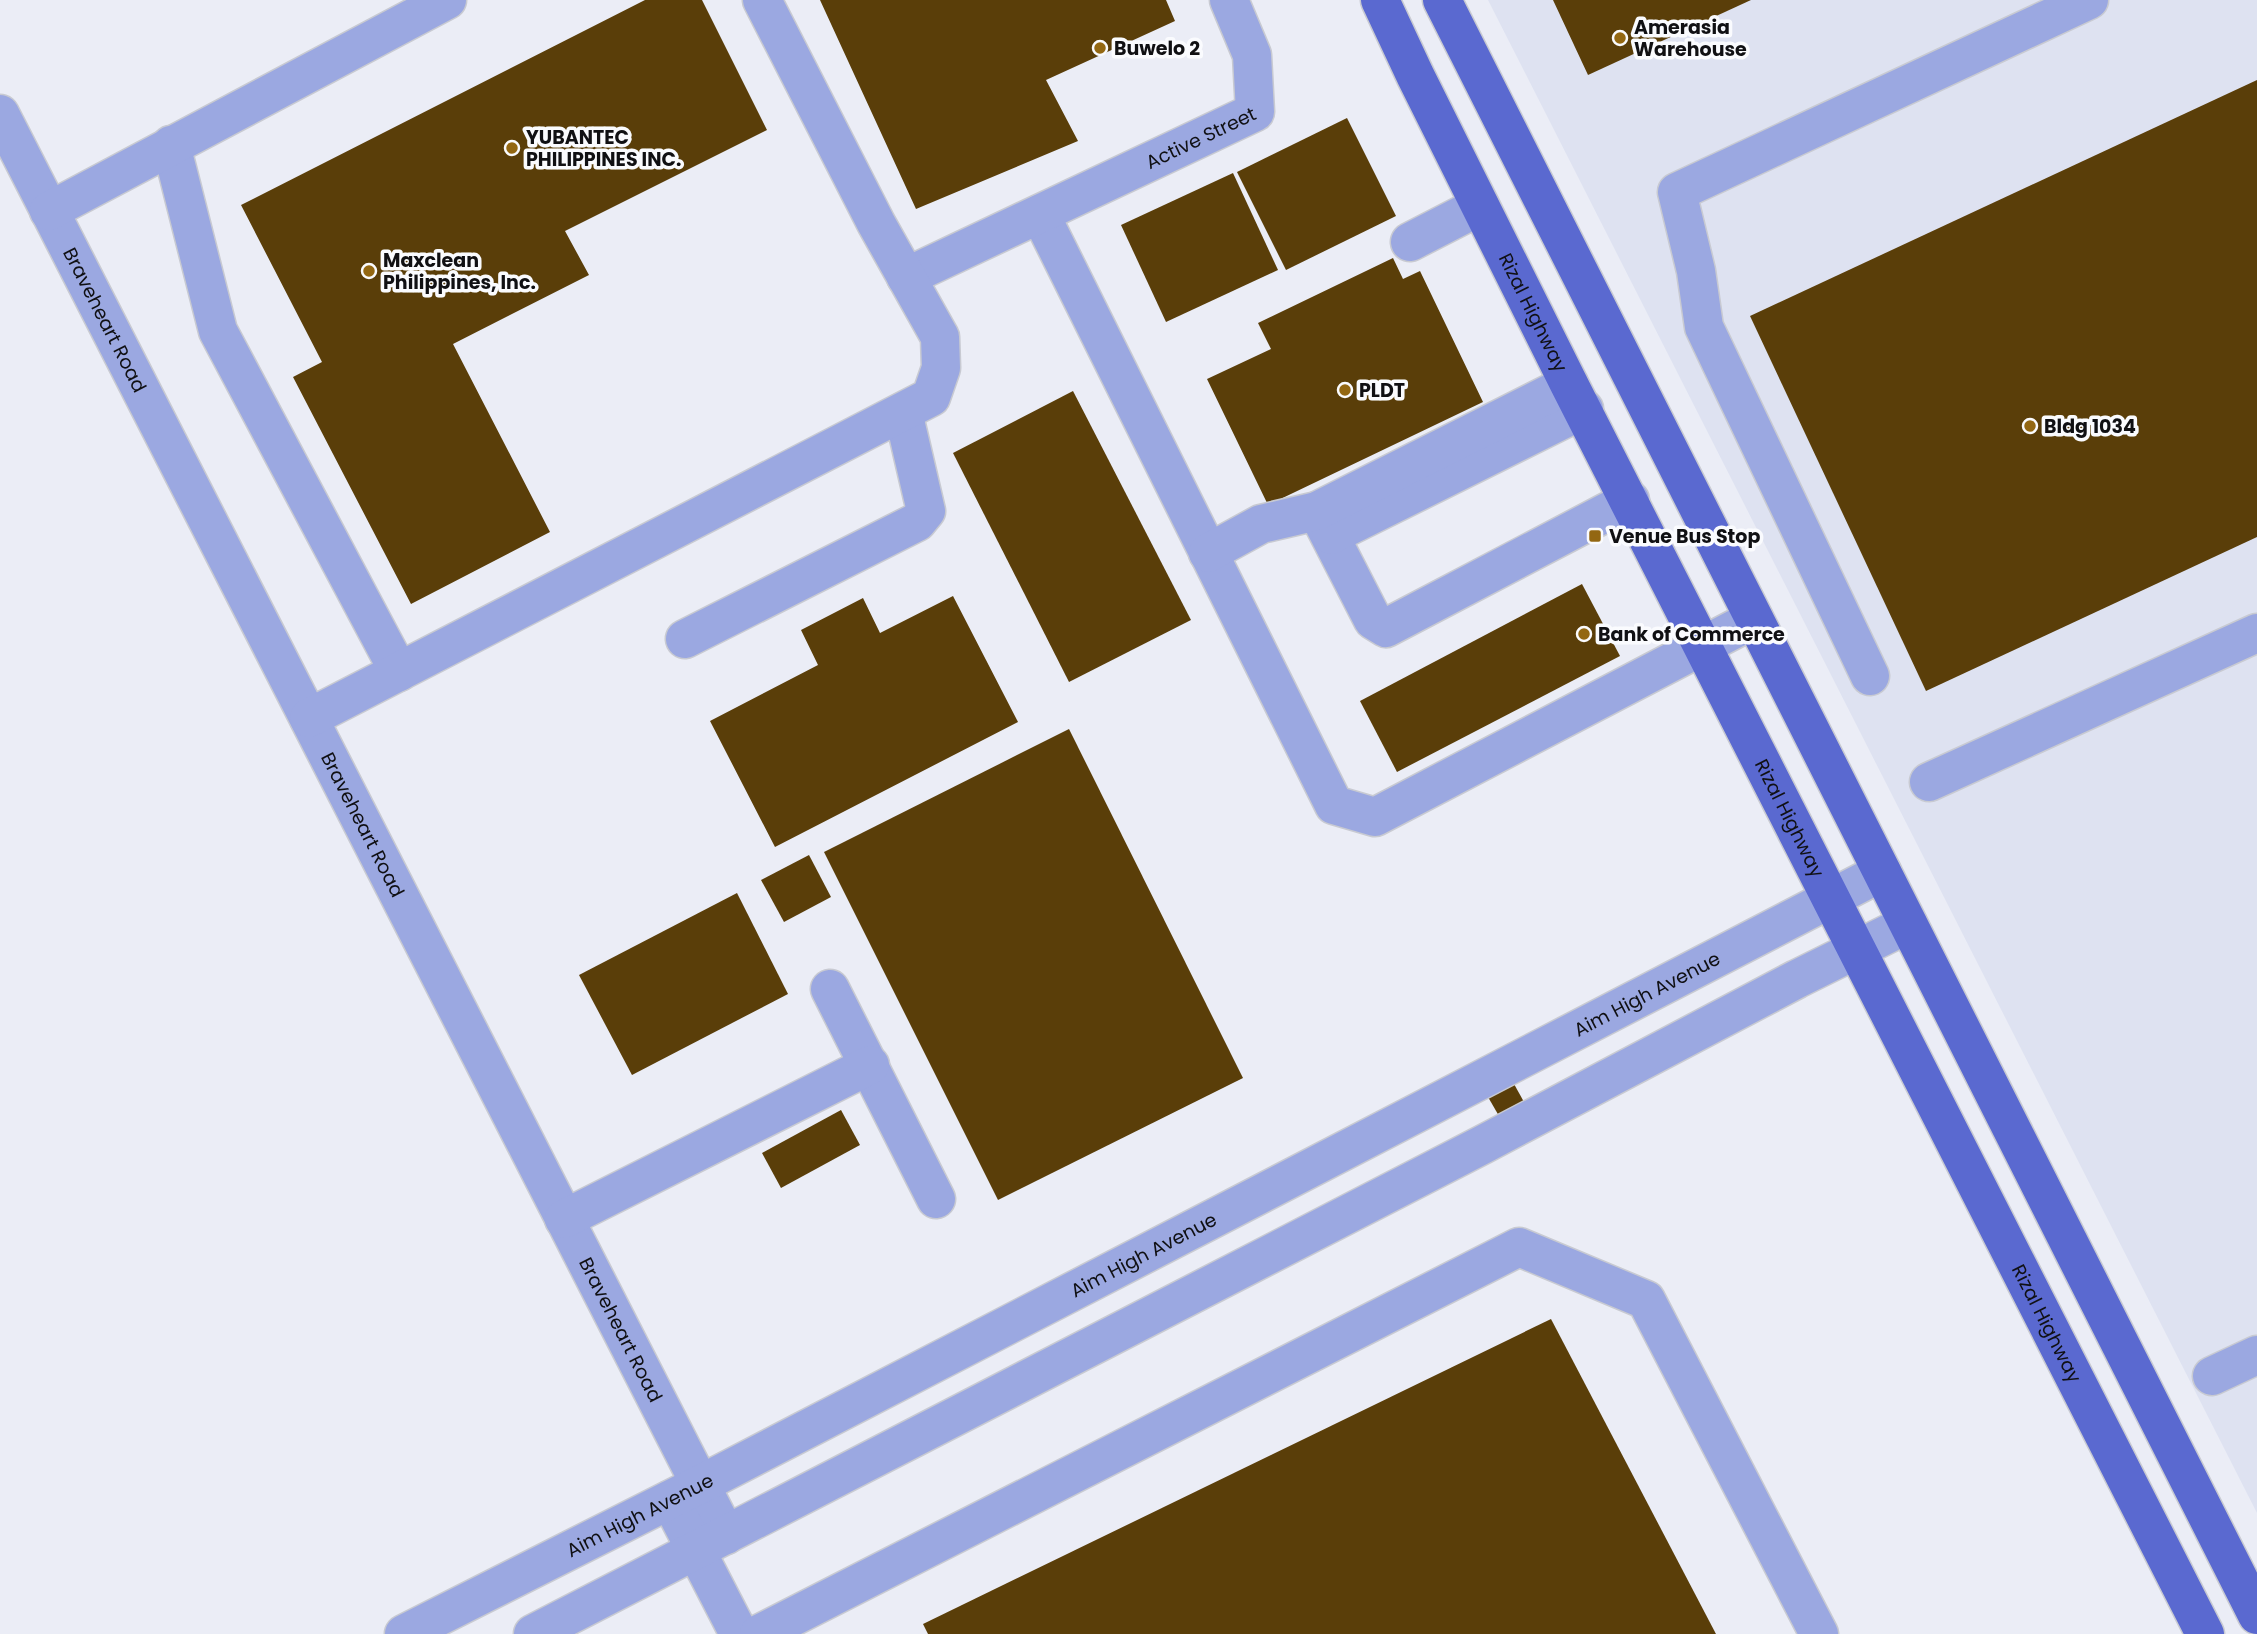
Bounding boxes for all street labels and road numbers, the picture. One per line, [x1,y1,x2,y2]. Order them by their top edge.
street label: Active Street [1141,100,1260,175]
street label: Braveheart Road [57,243,153,397]
street label: Rizal Highway [1492,248,1574,377]
street label: Braveheart Road [315,748,411,902]
street label: Rizal Highway [1748,754,1831,882]
street label: Aim High Avenue [1569,945,1725,1043]
street label: Aim High Avenue [1065,1206,1221,1304]
street label: Braveheart Road [573,1252,669,1407]
street label: Rizal Highway [2006,1260,2089,1388]
street label: Aim High Avenue [561,1466,718,1563]

